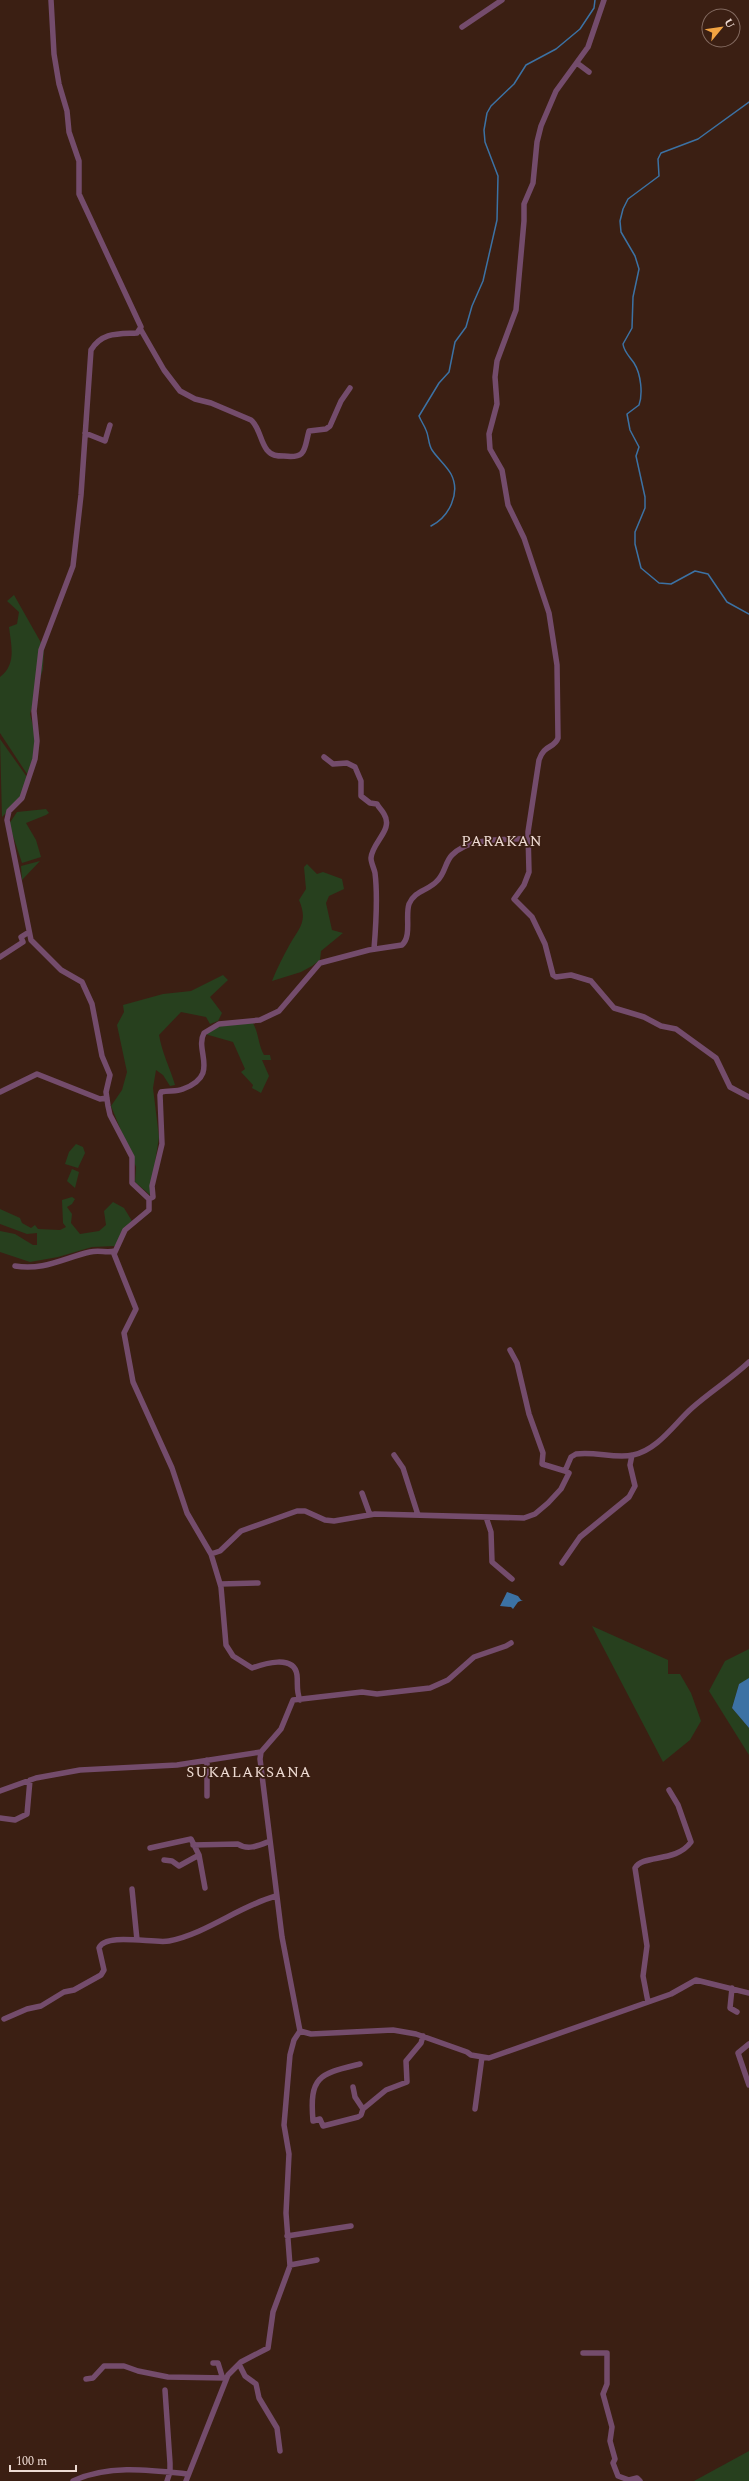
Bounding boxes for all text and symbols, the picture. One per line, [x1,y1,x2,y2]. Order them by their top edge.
north arrow [701,8,741,48]
text: U [720,15,739,32]
district label: PARAKAN [461,830,543,853]
district label: SUKALAKSANA [186,1761,312,1784]
scale bar [10,2447,76,2473]
text: 100 m [16,2452,47,2471]

